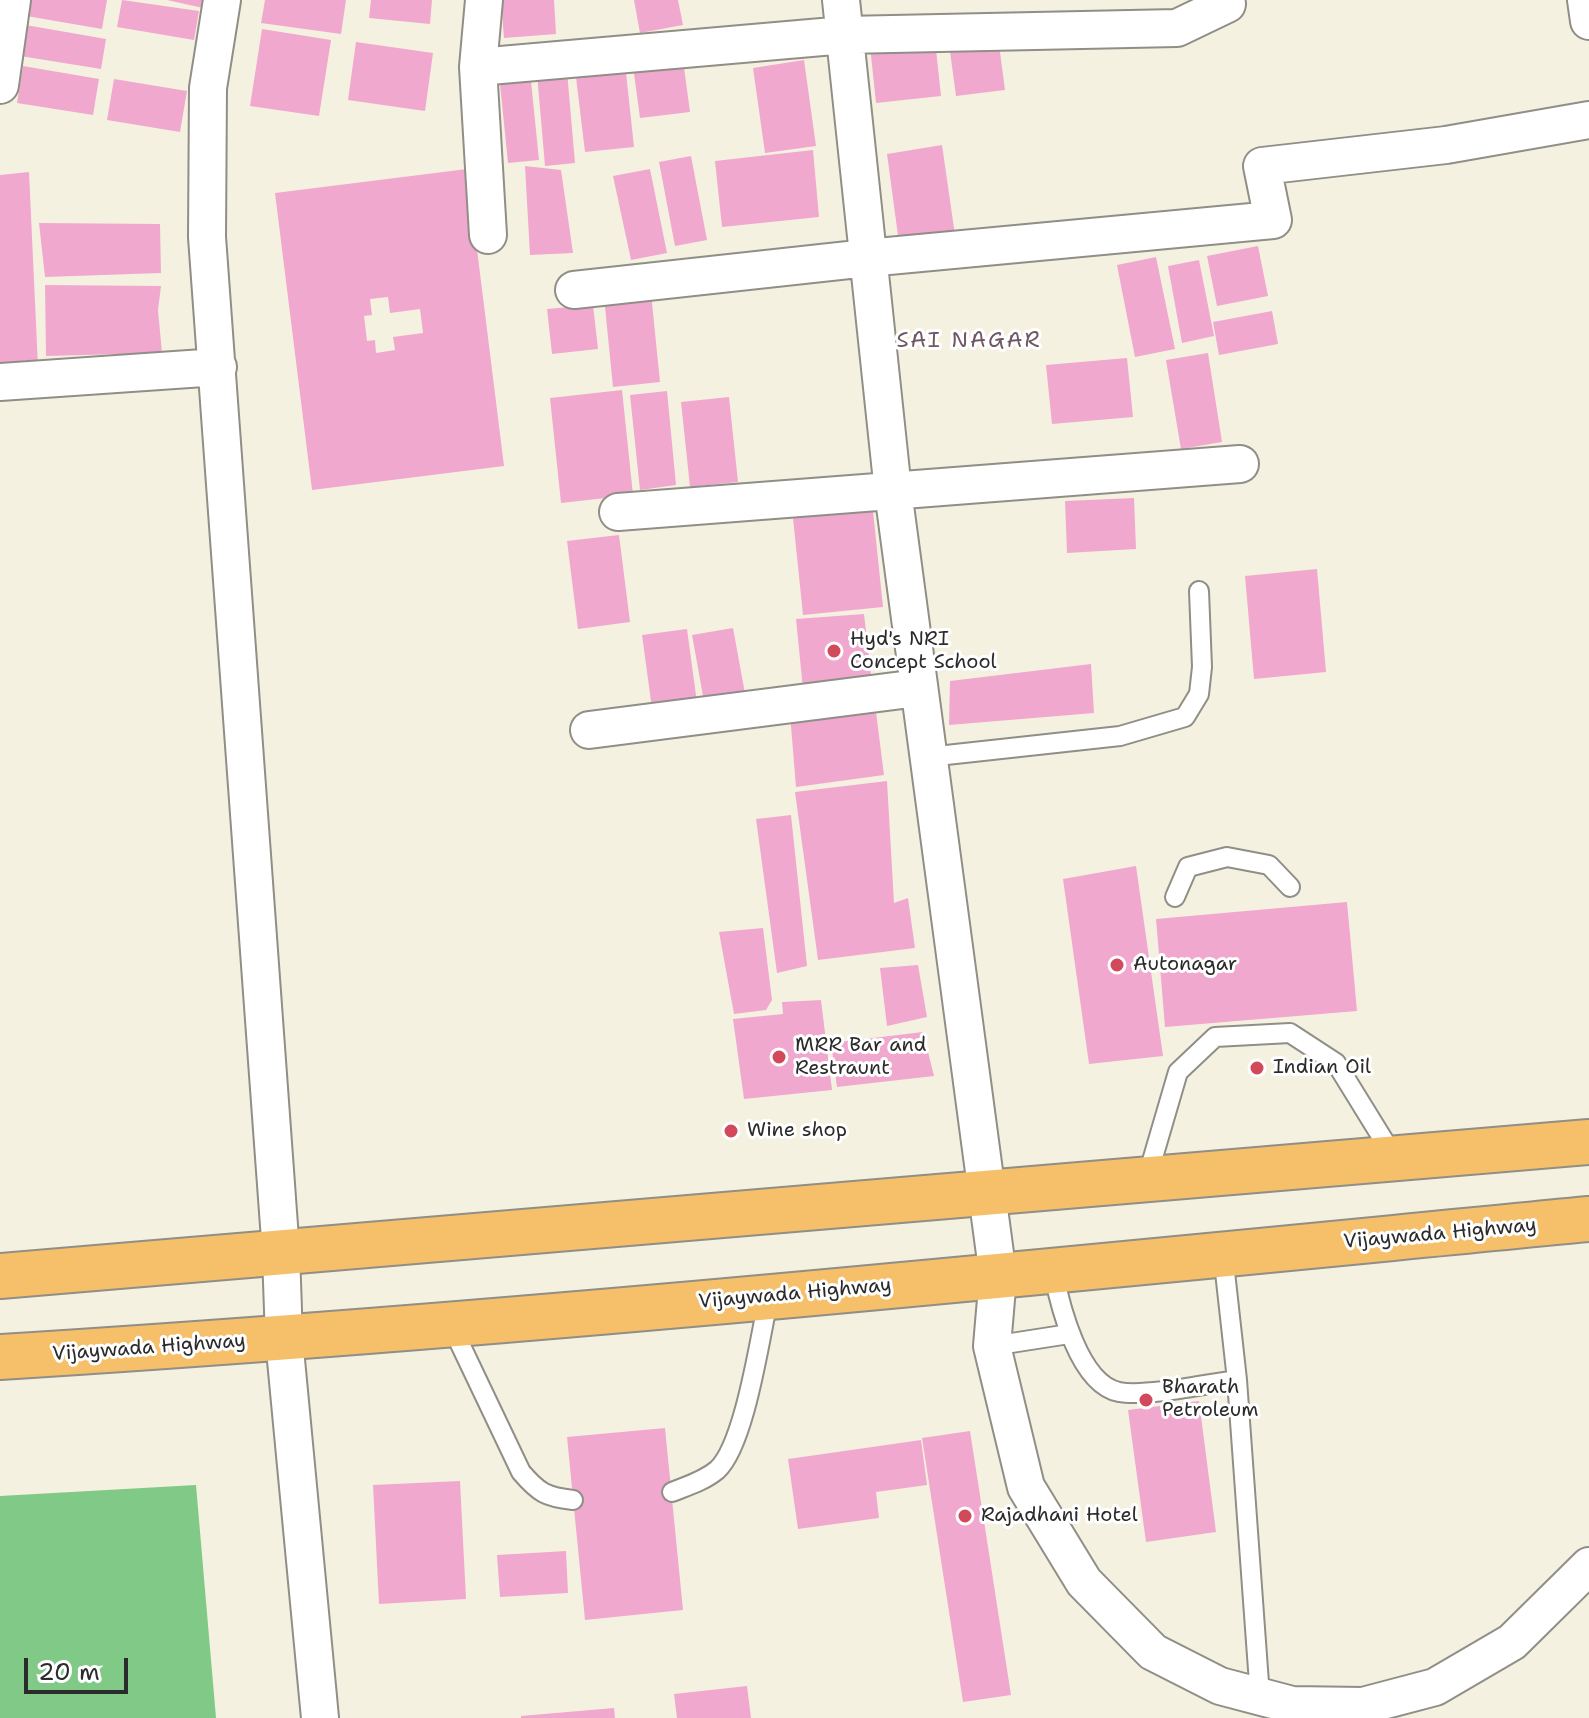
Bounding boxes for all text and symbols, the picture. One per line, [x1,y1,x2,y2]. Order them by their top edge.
district label: SAI NAGAR [896,328,1042,354]
place label: Hyd's NRI Concept School [850,628,997,675]
marker: Hyd's NRI Concept School [825,642,843,660]
place label: Autonagar [1133,953,1237,977]
marker: Autonagar [1108,956,1126,974]
place label: MRR Bar and Restraunt [795,1034,926,1081]
marker: MRR Bar and Restraunt [770,1048,788,1066]
place label: Indian Oil [1273,1056,1371,1080]
marker: Indian Oil [1248,1059,1266,1077]
place label: Wine shop [747,1119,847,1143]
marker: Wine shop [722,1122,740,1140]
street label: Vijaywada Highway [1342,1214,1538,1254]
street label: Vijaywada Highway [697,1274,893,1314]
street label: Vijaywada Highway [51,1329,247,1367]
place label: Bharath Petroleum [1162,1376,1259,1423]
marker: Bharath Petroleum [1137,1391,1155,1409]
place label: Rajadhani Hotel [981,1504,1138,1528]
marker: Rajadhani Hotel [956,1507,974,1525]
scale bar [28,1642,132,1692]
text: 20 m [38,1656,100,1688]

